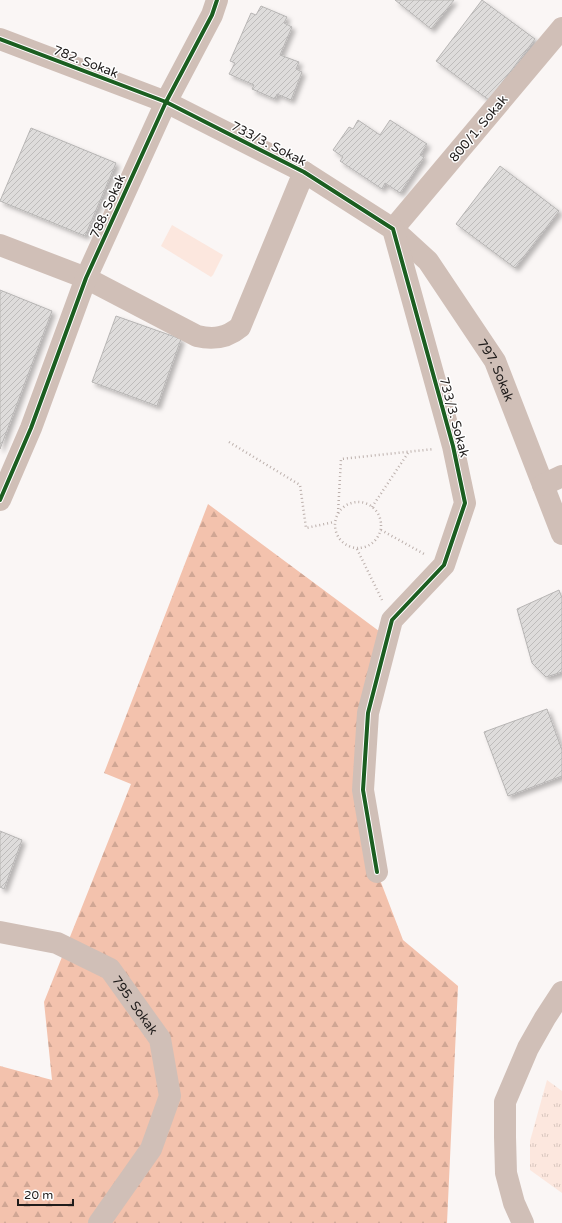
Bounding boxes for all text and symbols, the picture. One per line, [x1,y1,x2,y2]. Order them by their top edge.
street label: 782. Sokak [51,42,120,82]
street label: 800/1. Sokak [446,92,511,165]
street label: 733/3. Sokak [228,118,309,170]
street label: 788. Sokak [87,172,129,241]
street label: 797. Sokak [473,336,517,404]
street label: 733/3. Sokak [436,375,472,459]
street label: 795. Sokak [108,973,161,1038]
scale bar [18,1181,73,1207]
text: 20 m [24,1188,53,1202]

